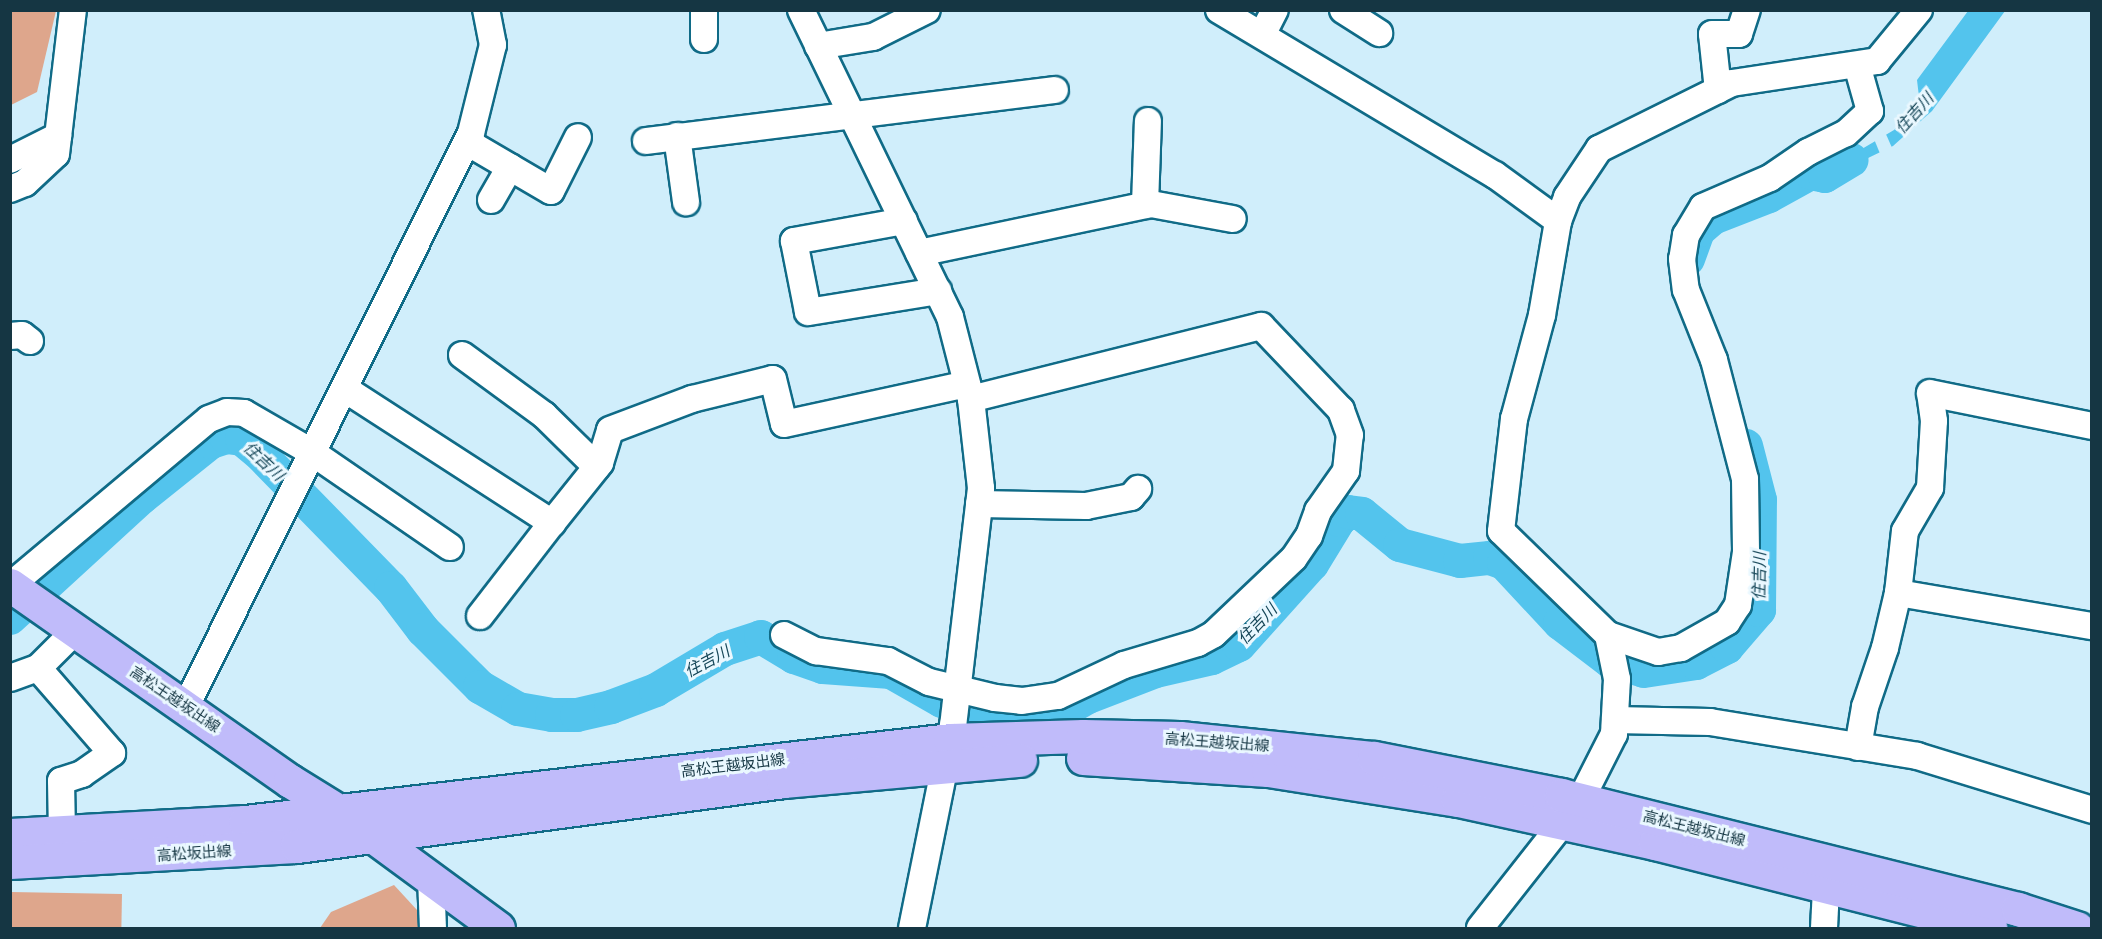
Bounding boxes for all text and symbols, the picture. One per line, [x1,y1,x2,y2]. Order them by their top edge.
water label: 住吉川 [1891,89,1937,137]
water label: 住吉川 [240,438,288,484]
water label: 住吉川 [1749,552,1769,600]
water label: 住吉川 [1233,600,1281,648]
water label: 住吉川 [681,641,733,681]
street label: 高松王越坂出線 [126,662,224,736]
street label: 高松王越坂出線 [1164,729,1270,755]
street label: 高松王越坂出線 [680,750,786,780]
street label: 高松王越坂出線 [1641,807,1747,849]
street label: 高松坂出線 [156,841,232,865]

